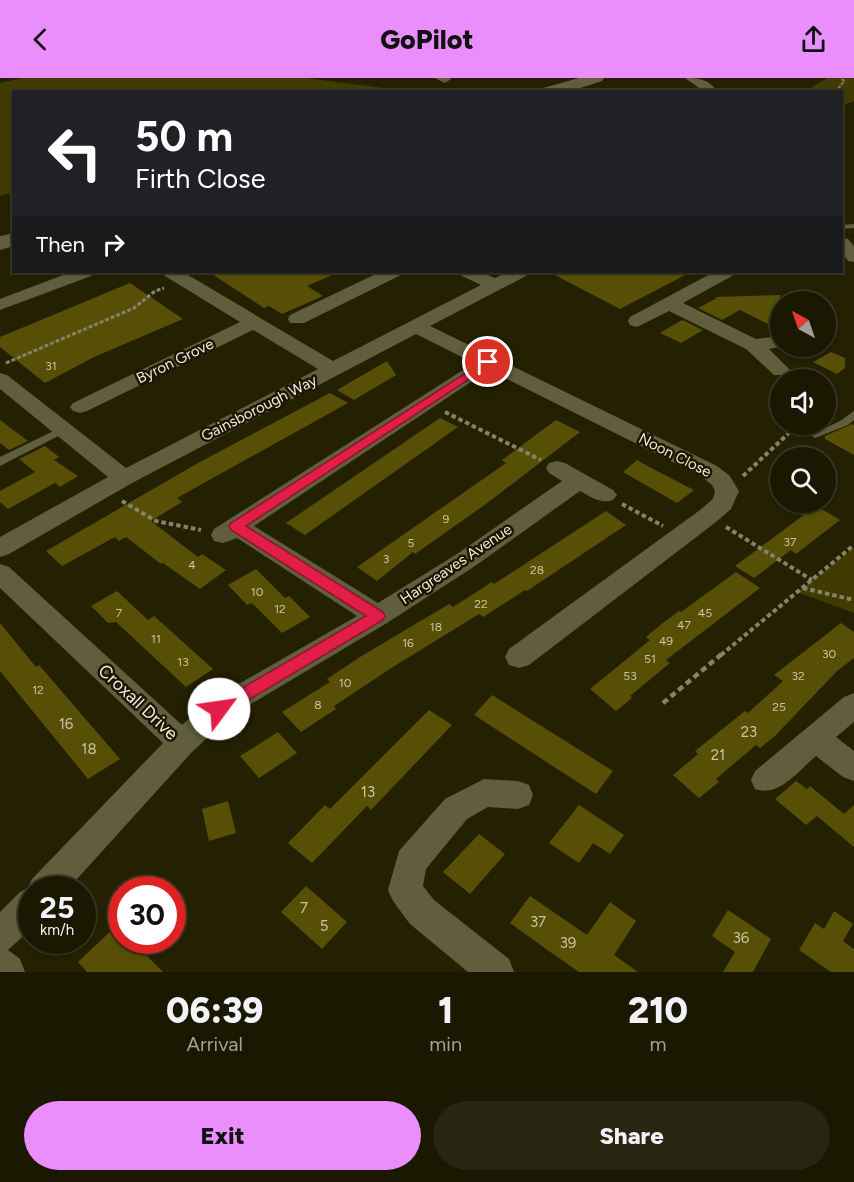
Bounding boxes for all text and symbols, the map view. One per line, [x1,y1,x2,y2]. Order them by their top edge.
icon: back [24,23,57,56]
text: GoPilot [380,23,474,56]
icon: share [797,23,830,56]
text: 50 m [135,111,233,162]
icon: left [36,114,114,192]
text: Firth Close [135,162,265,195]
icon: right [97,228,130,261]
text: Then [36,231,85,258]
north arrow [770,291,836,357]
map controls [770,291,836,513]
street label: Byron Grove [133,335,217,387]
pin [462,336,513,387]
icon: arrive [471,345,504,378]
house number: 31 [45,359,57,373]
button: sound [770,369,836,435]
street label: Gainsborough Way [198,371,320,445]
street label: Noon Close [636,429,714,481]
button: search [770,447,836,513]
house number: 9 [443,512,450,526]
street label: Hargreaves Avenue [397,520,515,608]
house number: 37 [784,535,797,549]
house number: 5 [408,536,415,550]
house number: 3 [383,552,389,566]
house number: 4 [188,558,196,572]
house number: 28 [530,563,544,577]
house number: 10 [251,585,264,599]
house number: 22 [474,597,488,611]
house number: 12 [274,602,286,616]
house number: 7 [116,606,123,620]
house number: 45 [698,606,712,620]
house number: 47 [677,618,691,632]
house number: 18 [430,620,442,634]
house number: 11 [151,632,161,646]
house number: 49 [659,634,673,648]
house number: 16 [402,636,414,650]
house number: 30 [822,647,836,661]
house number: 51 [644,652,656,666]
house number: 13 [177,655,189,669]
street label: Croxall Drive [94,659,183,745]
house number: 53 [623,669,637,683]
house number: 32 [791,669,805,683]
house number: 10 [339,676,352,690]
position arrow [187,677,251,741]
house number: 12 [32,683,44,697]
house number: 8 [314,698,322,712]
house number: 25 [772,700,786,714]
house number: 16 [59,715,74,733]
house number: 23 [741,723,757,741]
house number: 18 [81,740,97,758]
house number: 21 [711,746,725,764]
house number: 13 [361,783,375,801]
speed limit sign: 30 [108,876,186,954]
text: 25 [40,889,74,926]
house number: 7 [300,899,308,917]
house number: 37 [530,913,546,931]
house number: 5 [320,917,328,935]
text: km/h [40,921,74,939]
house number: 36 [733,929,750,947]
house number: 39 [560,934,576,952]
text: 06:39 [166,989,263,1032]
text: 1 [438,989,453,1032]
text: 210 [628,989,688,1032]
text: Arrival [186,1032,243,1056]
text: min [429,1032,462,1056]
text: m [650,1032,667,1056]
button: Exit [24,1101,421,1170]
button: Share [433,1101,830,1170]

